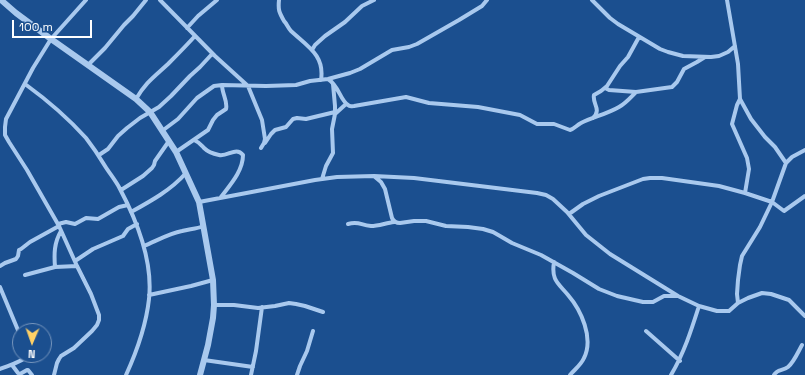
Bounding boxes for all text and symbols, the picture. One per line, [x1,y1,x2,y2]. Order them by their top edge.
scale bar [14,12,94,38]
text: 100 m [19,19,53,35]
north arrow [12,323,52,363]
text: N [28,347,36,361]

